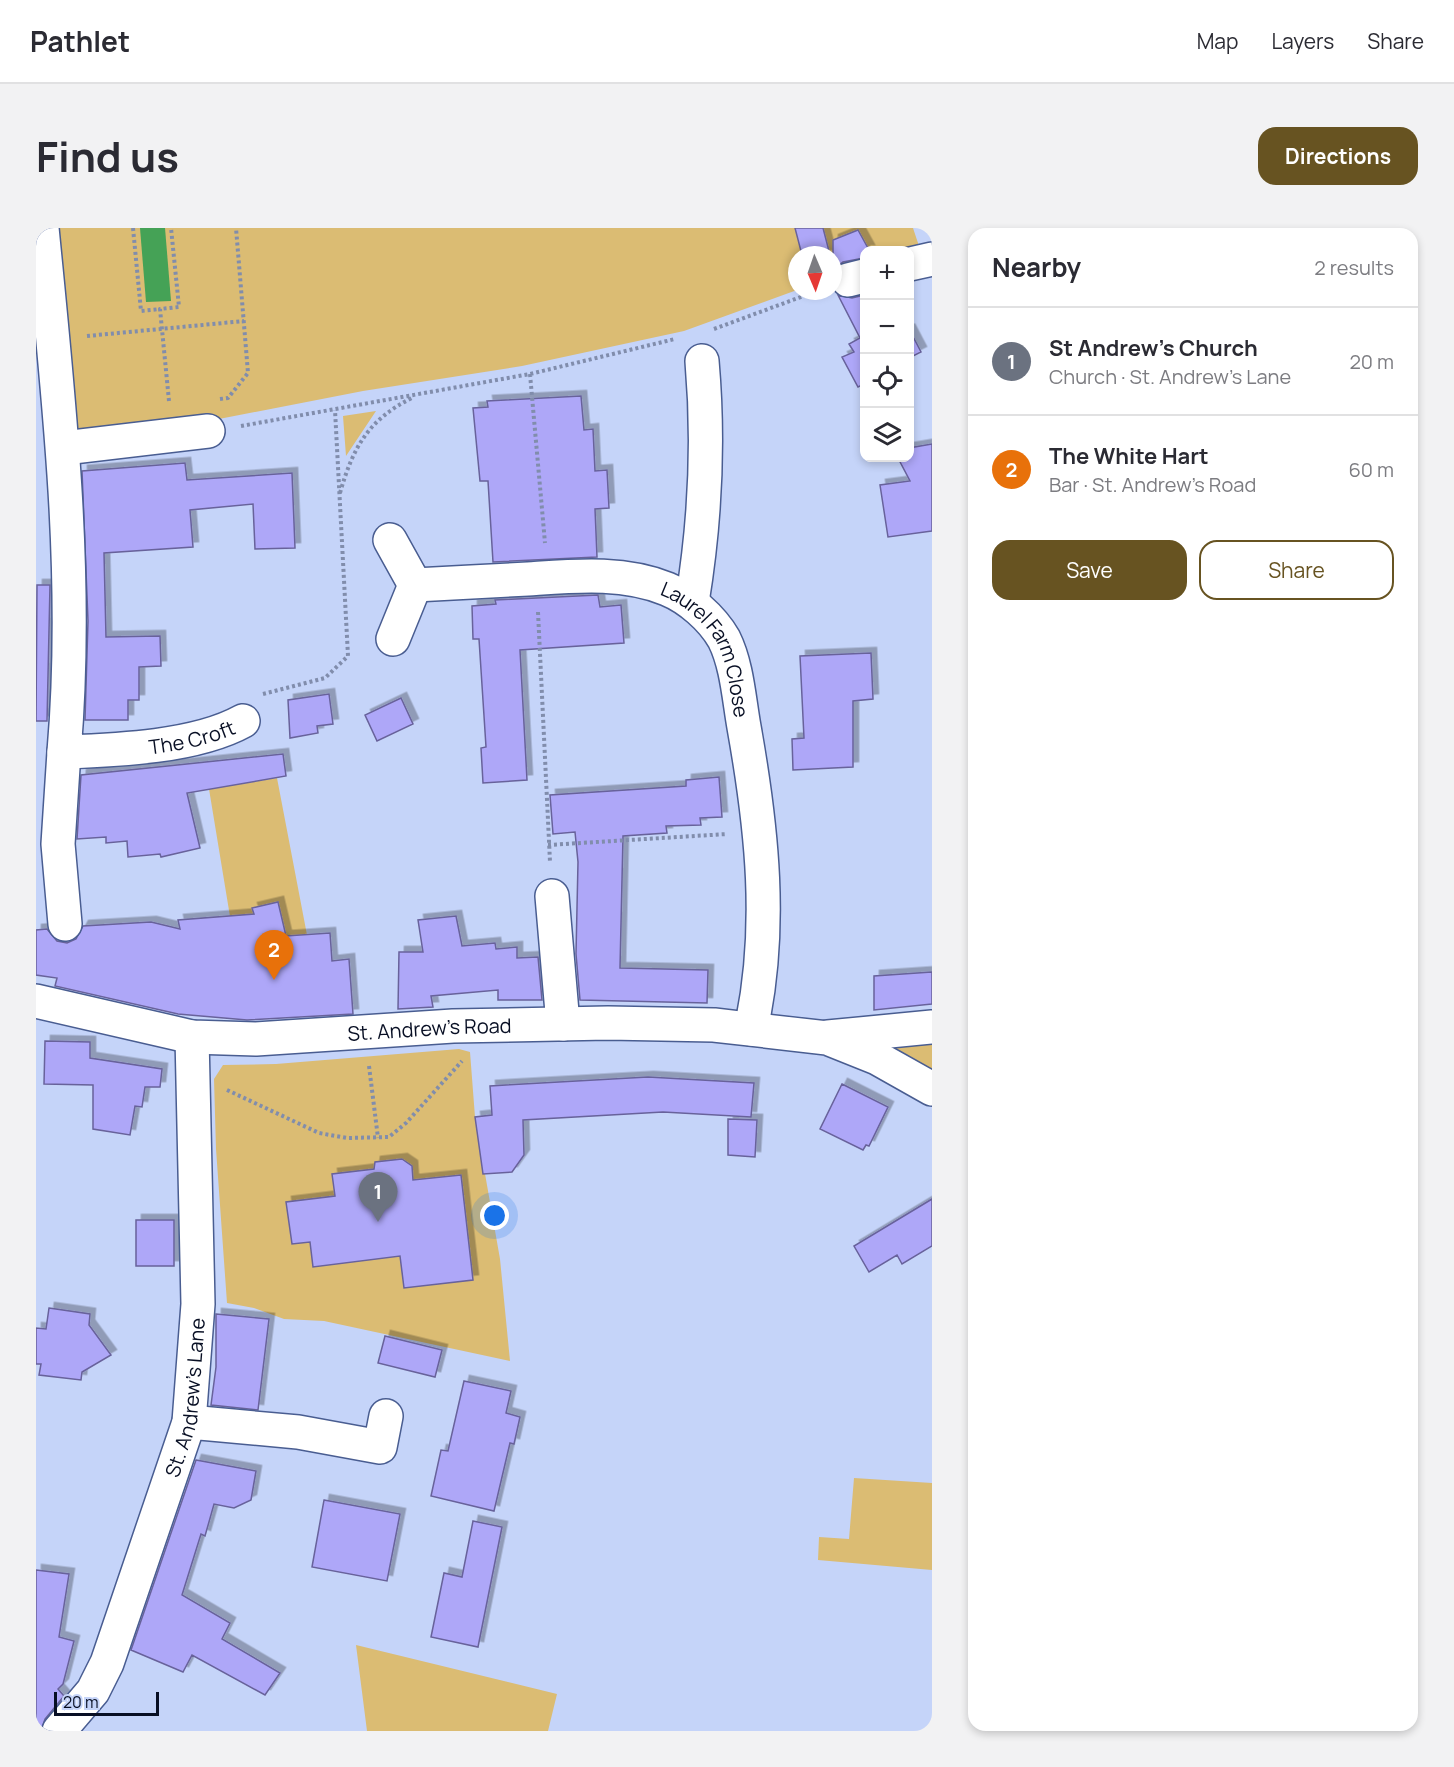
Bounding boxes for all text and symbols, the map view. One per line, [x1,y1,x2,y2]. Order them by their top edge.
text: Pathlet [30,22,130,60]
text: Map [1197,27,1238,55]
text: Layers [1271,27,1334,55]
text: Share [1367,27,1424,55]
text: Find us [36,127,179,185]
button: Directions [1258,127,1418,185]
north arrow [788,246,842,300]
map controls [860,246,914,462]
button: + [860,246,914,300]
text: Nearby [992,249,1081,285]
text: 2 results [1314,254,1394,281]
button: − [860,300,914,354]
text: St Andrew's Church [1049,333,1258,363]
text: 1 [1007,348,1016,375]
text: 20 m [1349,348,1394,375]
button: locate [860,354,914,408]
text: Church · St. Andrew's Lane [1049,363,1291,390]
button: layers [860,408,914,462]
text: The White Hart [1049,441,1209,471]
text: 2 [1006,456,1017,483]
text: 60 m [1348,456,1394,483]
text: Bar · St. Andrew's Road [1049,471,1256,498]
button: Save [992,540,1187,600]
button: Share [1199,540,1394,600]
street label: Laurel Farm Close [657,575,756,719]
street label: The Croft [147,713,239,760]
pin: 2 [254,930,294,980]
street label: St. Andrew's Road [347,1011,512,1046]
pin: 1 [358,1172,398,1222]
your location [480,1201,509,1230]
street label: St. Andrew's Lane [158,1317,210,1481]
scale bar [54,1689,159,1716]
text: 20 m [63,1691,99,1713]

